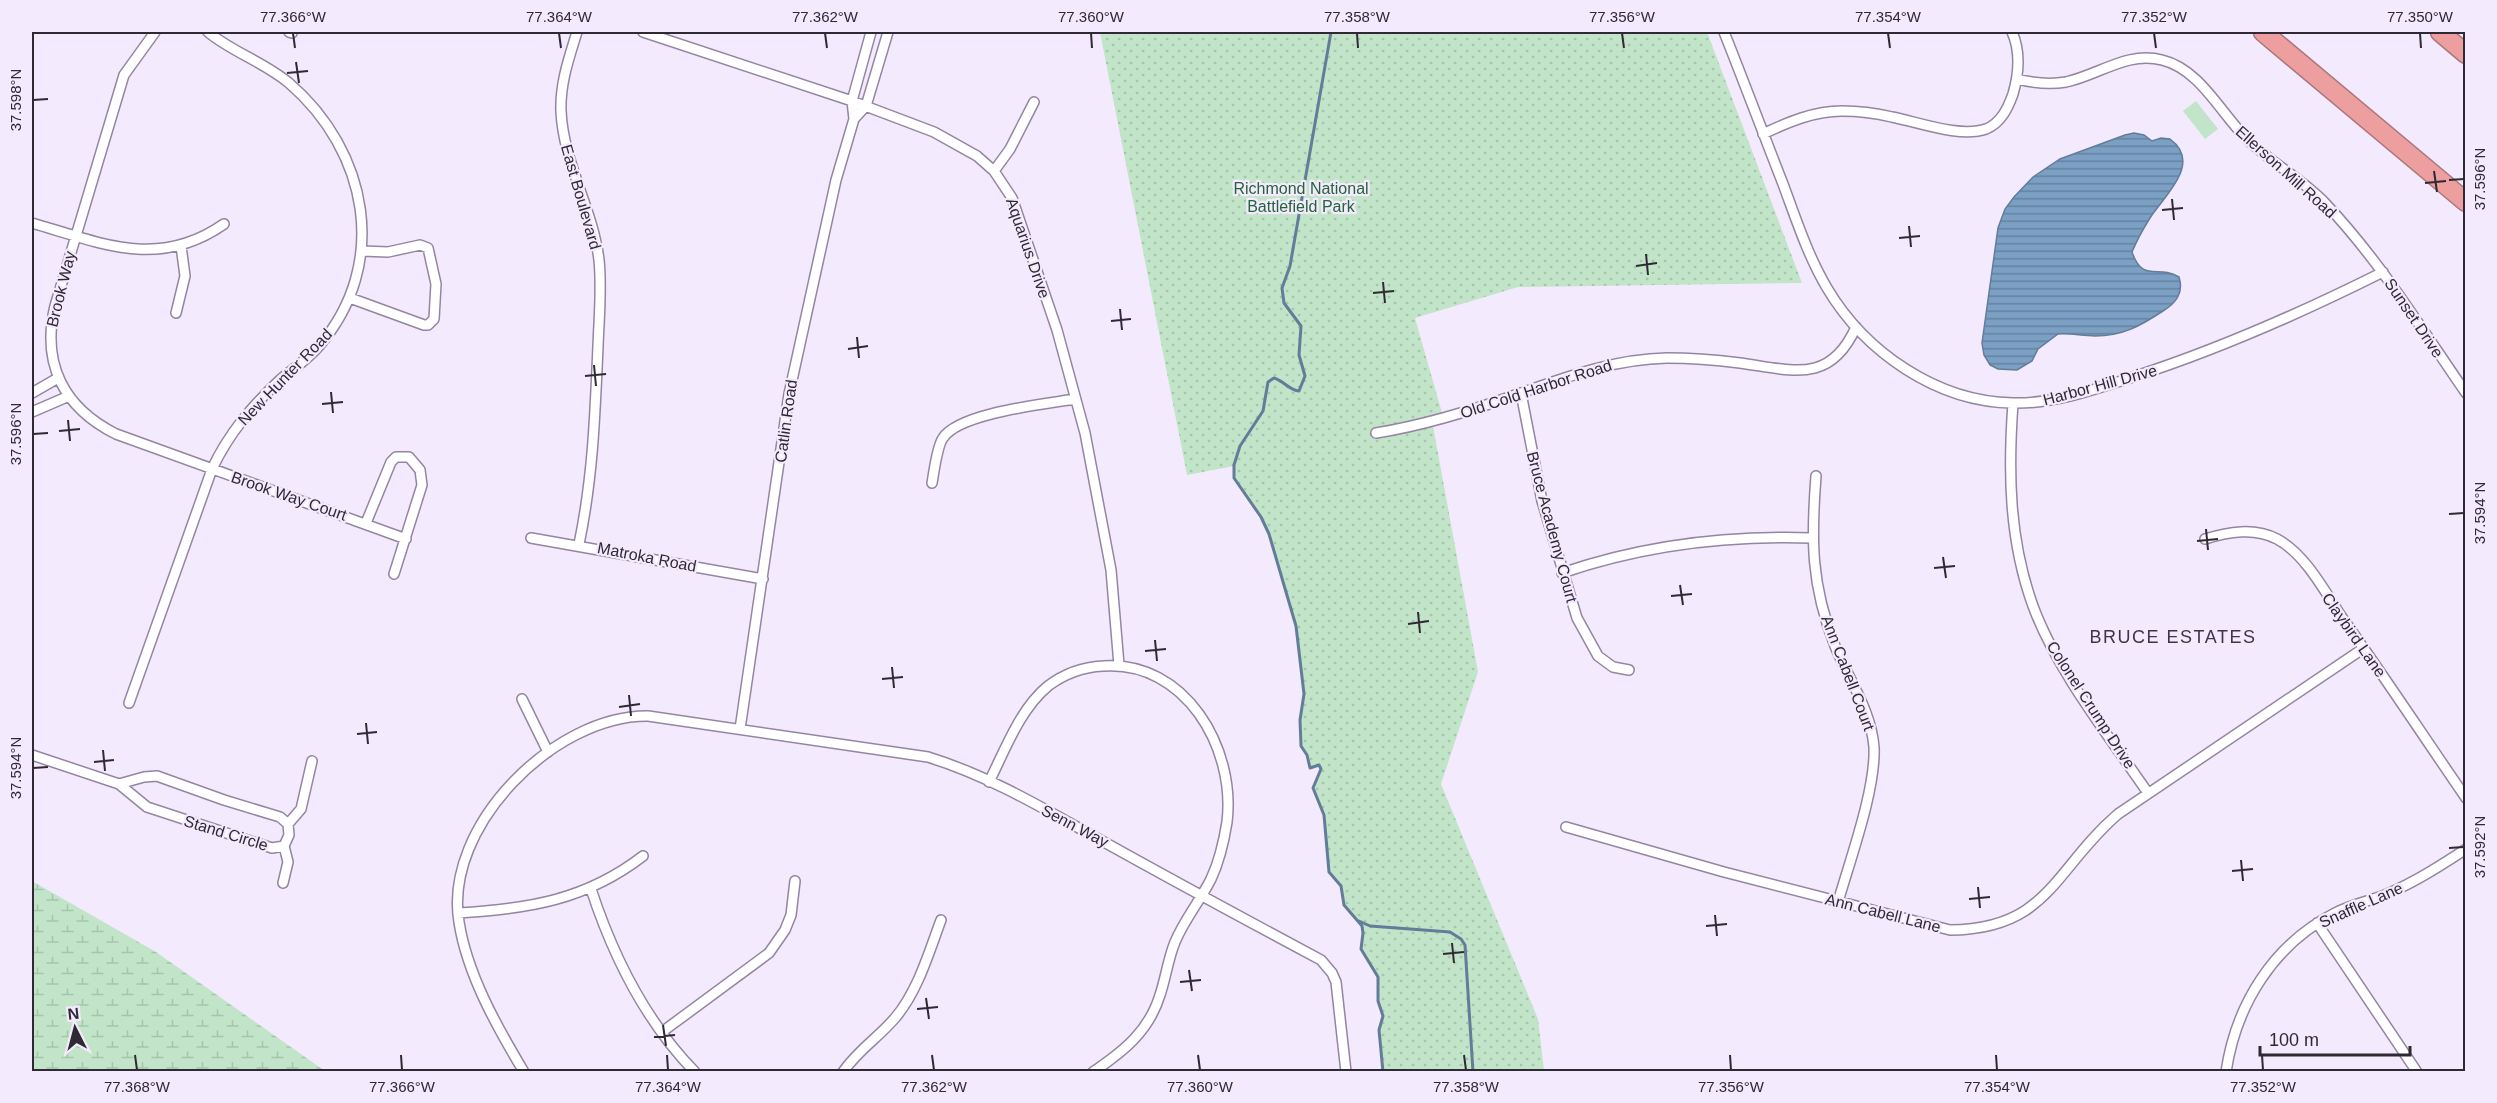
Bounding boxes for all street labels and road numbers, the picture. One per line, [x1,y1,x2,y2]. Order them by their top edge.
street label: Ellerson Mill Road [2232,123,2340,221]
street label: East Boulevard [558,143,604,251]
street label: Aquarius Drive [1003,196,1053,300]
street label: Brook Way [43,249,79,329]
street label: Sunset Drive [2381,275,2447,361]
street label: New Hunter Road [235,325,335,429]
street label: Old Cold Harbor Road [1458,356,1614,422]
street label: Harbor Hill Drive [2041,362,2159,408]
street label: Catlin Road [772,378,800,464]
street label: Bruce Academy Court [1524,450,1580,605]
street label: Brook Way Court [229,468,350,524]
street label: Matroka Road [596,539,698,575]
street label: Claybird Lane [2319,590,2389,680]
street label: Ann Cabell Court [1818,613,1878,733]
street label: Colonel Crump Drive [2043,638,2139,772]
street label: Senn Way [1039,801,1111,851]
street label: Stand Circle [182,812,270,854]
street label: Snaffle Lane [2317,879,2405,931]
street label: Ann Cabell Lane [1824,890,1943,936]

